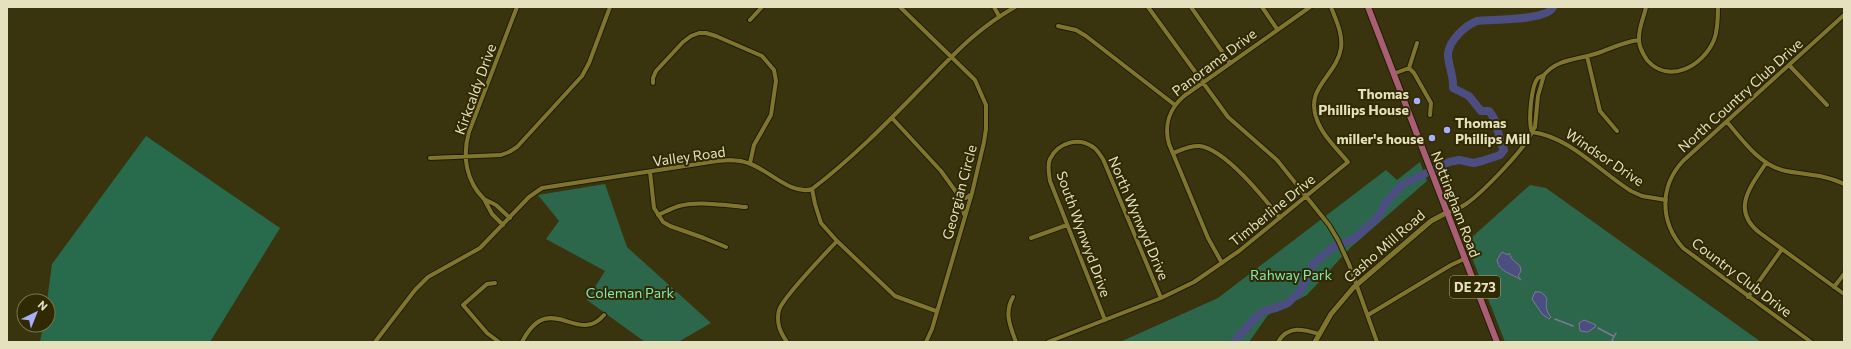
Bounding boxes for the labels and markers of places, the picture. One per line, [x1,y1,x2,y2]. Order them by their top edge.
place label: Thomas Phillips House [1318,85,1409,118]
marker: Thomas Phillips House [1412,96,1422,106]
place label: Thomas Phillips Mill [1455,114,1530,147]
marker: Thomas Phillips Mill [1442,125,1452,135]
place label: miller's house [1336,130,1424,147]
marker: miller's house [1427,133,1437,143]

